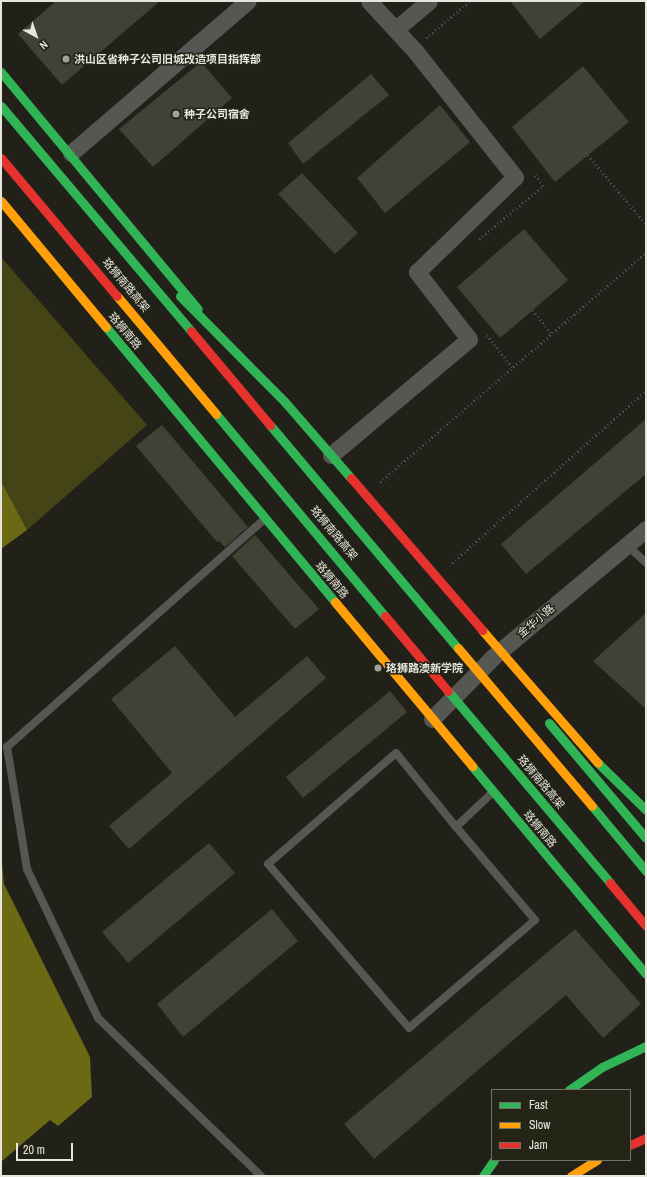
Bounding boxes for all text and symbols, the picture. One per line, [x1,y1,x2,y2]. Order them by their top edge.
north arrow [16,16,56,56]
text: N [37,38,51,53]
place label: 洪山区省种子公司旧城改造项目指挥部 [74,52,261,66]
marker: 洪山区省种子公司旧城改造项目指挥部 [61,54,71,64]
place label: 种子公司宿舍 [184,107,250,121]
marker: 种子公司宿舍 [171,109,181,119]
street label: 珞狮南路高架 [100,255,152,315]
street label: 珞狮南路 [106,310,144,352]
street label: 珞狮南路高架 [308,503,360,563]
street label: 珞狮南路 [313,559,351,601]
street label: 金华小路 [515,602,557,640]
place label: 珞狮路澳新学院 [386,661,463,675]
marker: 珞狮路澳新学院 [373,663,383,673]
street label: 珞狮南路高架 [515,752,567,812]
street label: 珞狮南路 [521,808,559,850]
legend [491,1089,631,1161]
text: Fast [529,1097,548,1113]
text: Slow [529,1117,550,1133]
scale bar [18,1135,75,1161]
text: Jam [529,1137,548,1153]
text: 20 m [23,1142,45,1158]

